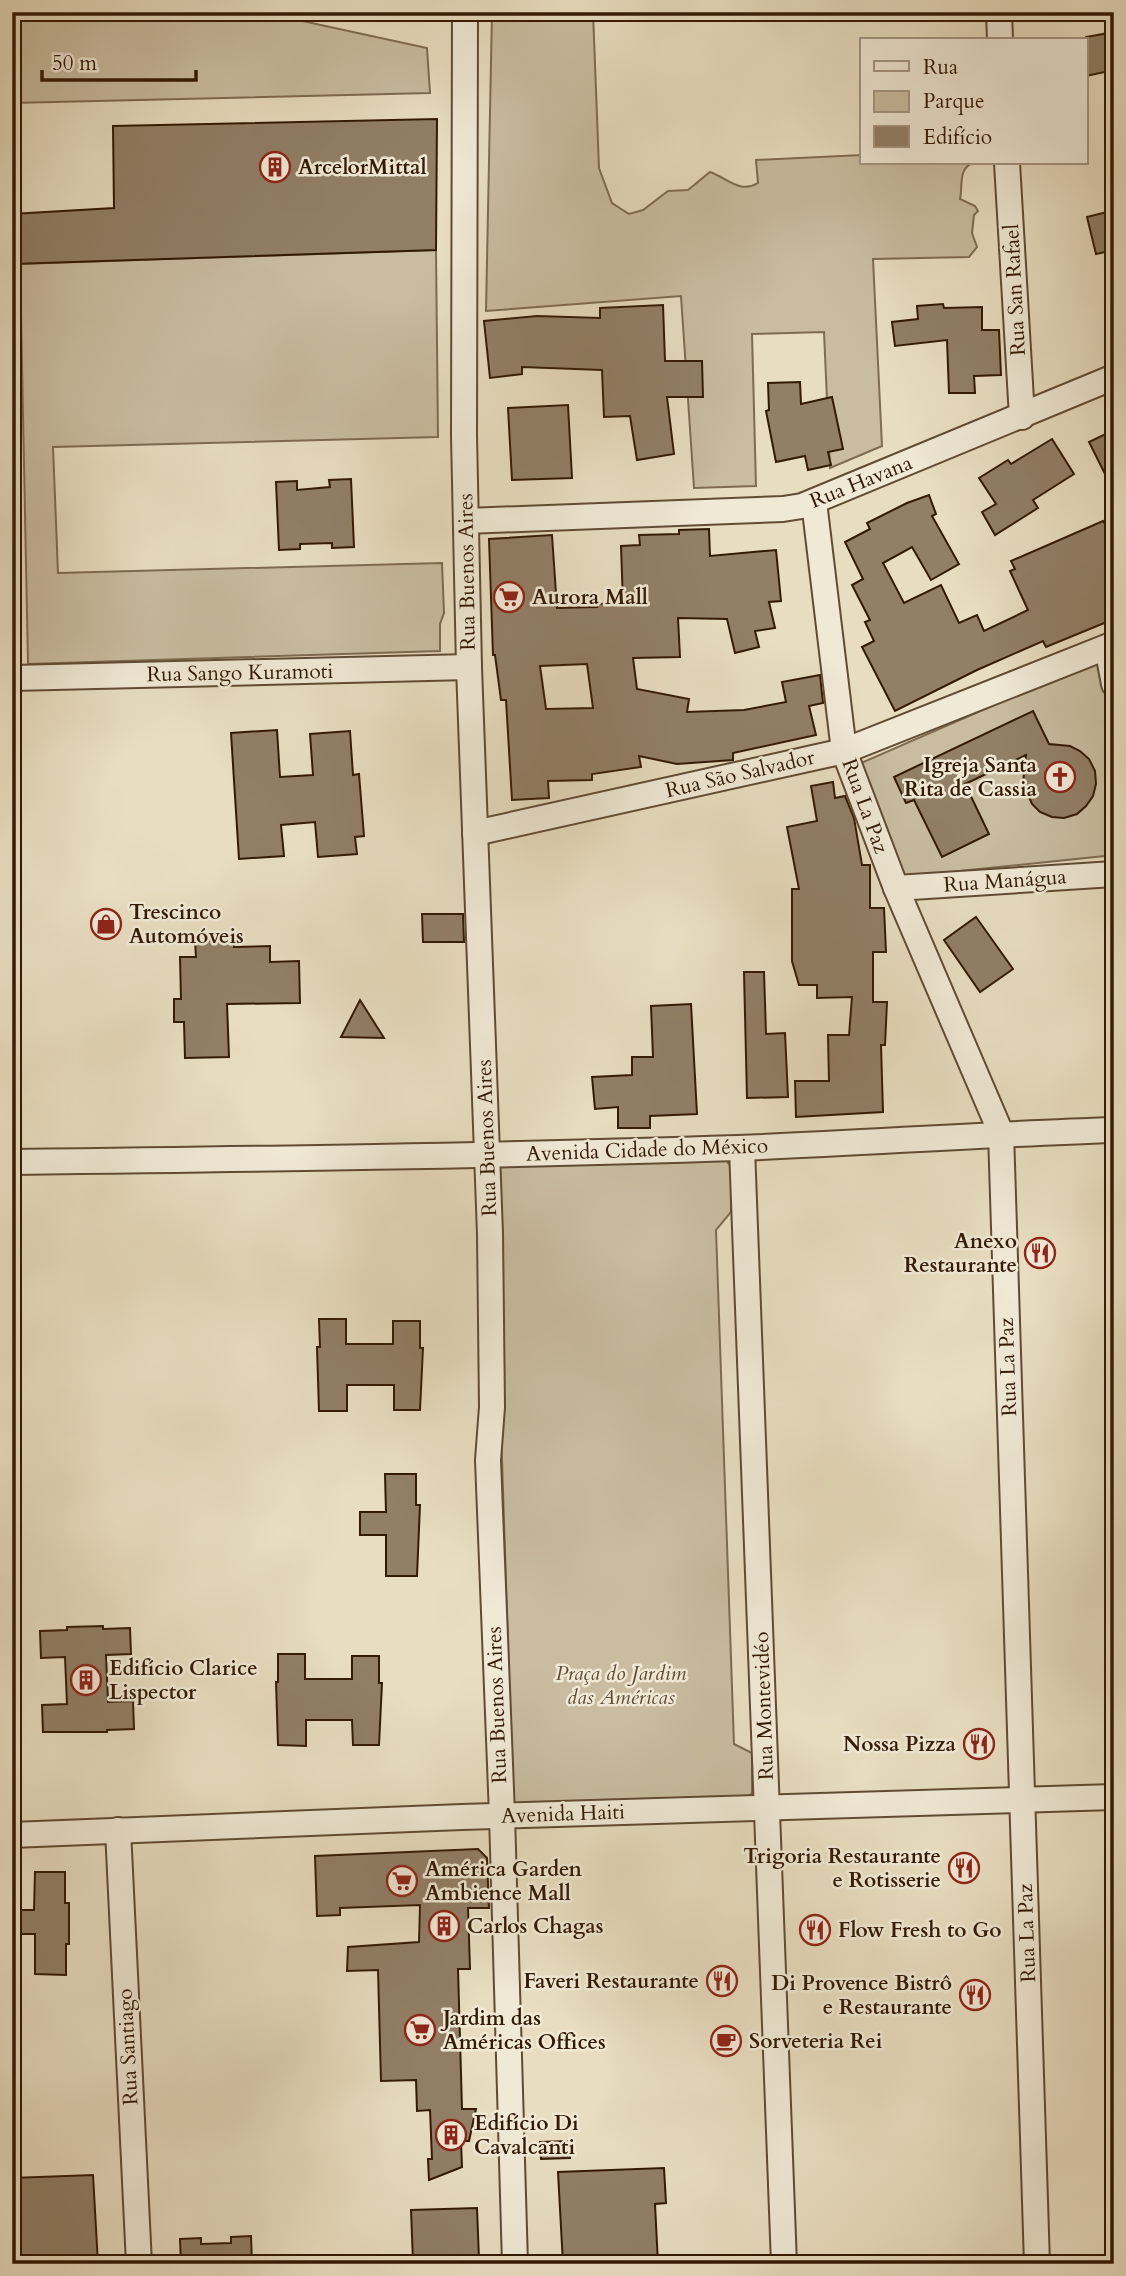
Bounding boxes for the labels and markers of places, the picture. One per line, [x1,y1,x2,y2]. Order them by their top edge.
building icon: ArcelorMittal [258,150,292,184]
place label: ArcelorMittal [298,153,427,182]
supermarket icon: Aurora Mall [492,580,526,614]
place label: Aurora Mall [532,583,648,612]
place label: Igreja Santa Rita de Cassia [904,751,1038,804]
church icon: Igreja Santa Rita de Cassia [1043,760,1077,794]
place label: Trescinco Automóveis [129,898,244,951]
shop icon: Trescinco Automóveis [89,907,123,941]
place label: Anexo Restaurante [904,1227,1017,1280]
restaurant icon: Anexo Restaurante [1023,1236,1057,1270]
place label: Edifício Clarice Lispector [109,1654,258,1707]
building icon: Edifício Clarice Lispector [69,1663,103,1697]
restaurant icon: Nossa Pizza [962,1727,996,1761]
place label: Nossa Pizza [843,1730,957,1759]
place label: Trigoria Restaurante e Rotisserie [743,1842,941,1895]
restaurant icon: Trigoria Restaurante e Rotisserie [947,1851,981,1885]
place label: América Garden Ambience Mall [425,1855,582,1908]
supermarket icon: América Garden Ambience Mall [385,1864,419,1898]
building icon: Carlos Chagas [427,1909,461,1943]
place label: Carlos Chagas [467,1912,604,1941]
restaurant icon: Flow Fresh to Go [798,1913,832,1947]
place label: Flow Fresh to Go [838,1916,1002,1945]
restaurant icon: Faveri Restaurante [705,1964,739,1998]
place label: Faveri Restaurante [523,1967,699,1996]
place label: Di Provence Bistrô e Restaurante [771,1969,952,2022]
restaurant icon: Di Provence Bistrô e Restaurante [958,1978,992,2012]
place label: Jardim das Américas Offices [440,2004,606,2057]
supermarket icon: Jardim das Américas Offices [403,2013,437,2047]
cafe icon: Sorveteria Rei [709,2024,743,2058]
place label: Sorveteria Rei [749,2027,883,2056]
place label: Edifício Di Cavalcanti [474,2109,579,2162]
building icon: Edifício Di Cavalcanti [434,2118,468,2152]

